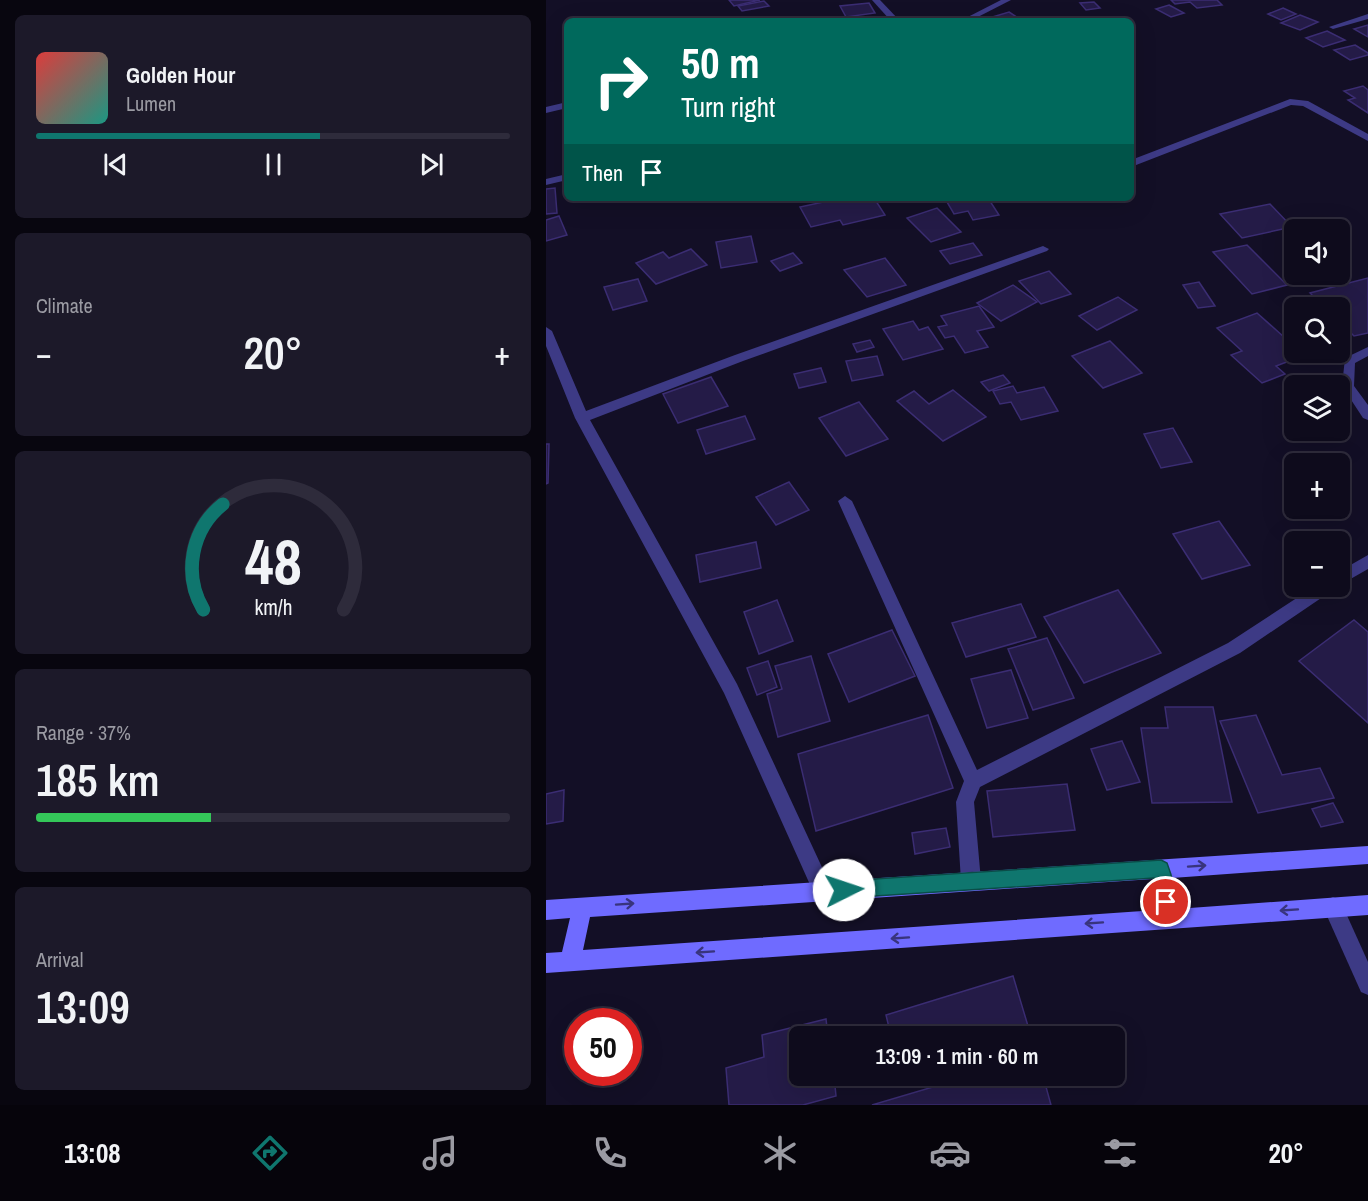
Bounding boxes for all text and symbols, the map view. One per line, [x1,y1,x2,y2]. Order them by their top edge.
text: 50 m [681,35,760,91]
icon: right [582,42,660,120]
text: Golden Hour [126,60,235,90]
text: Turn right [681,89,775,125]
text: Lumen [126,90,176,117]
icon: previous [99,148,132,181]
icon: pause [257,148,290,181]
icon: next [415,148,448,181]
icon: arrive [635,156,668,189]
text: Then [582,158,623,188]
map controls [1284,219,1350,597]
button: sound [1284,219,1350,285]
text: Climate [36,292,93,319]
button: search [1284,297,1350,363]
text: 20° [243,322,303,383]
text: − [36,331,52,375]
text: + [494,331,510,375]
button: layers [1284,375,1350,441]
button: + [1284,453,1350,519]
text: 48 [245,519,301,603]
button: − [1284,531,1350,597]
text: km/h [254,593,292,622]
text: Range · 37% [36,719,131,746]
text: 185 km [36,749,160,810]
position arrow [812,858,876,922]
one-way arrow [1187,861,1207,872]
pin [1140,876,1191,927]
icon: arrive [1149,885,1182,918]
one-way arrow [615,898,635,909]
one-way arrow [1279,905,1299,916]
one-way arrow [1085,918,1105,929]
one-way arrow [890,932,910,943]
text: Arrival [36,946,83,973]
one-way arrow [696,946,716,957]
text: 13:09 [36,976,130,1037]
speed limit sign: 50 [564,1008,642,1086]
text: 13:09 · 1 min · 60 m [875,1041,1039,1071]
icon: directions [249,1132,291,1174]
icon: music [419,1132,461,1174]
icon: phone [589,1132,631,1174]
icon: climate [759,1132,801,1174]
icon: car [929,1132,971,1174]
icon: filters [1099,1132,1141,1174]
text: 13:08 [64,1135,121,1171]
text: 20° [1269,1135,1304,1171]

